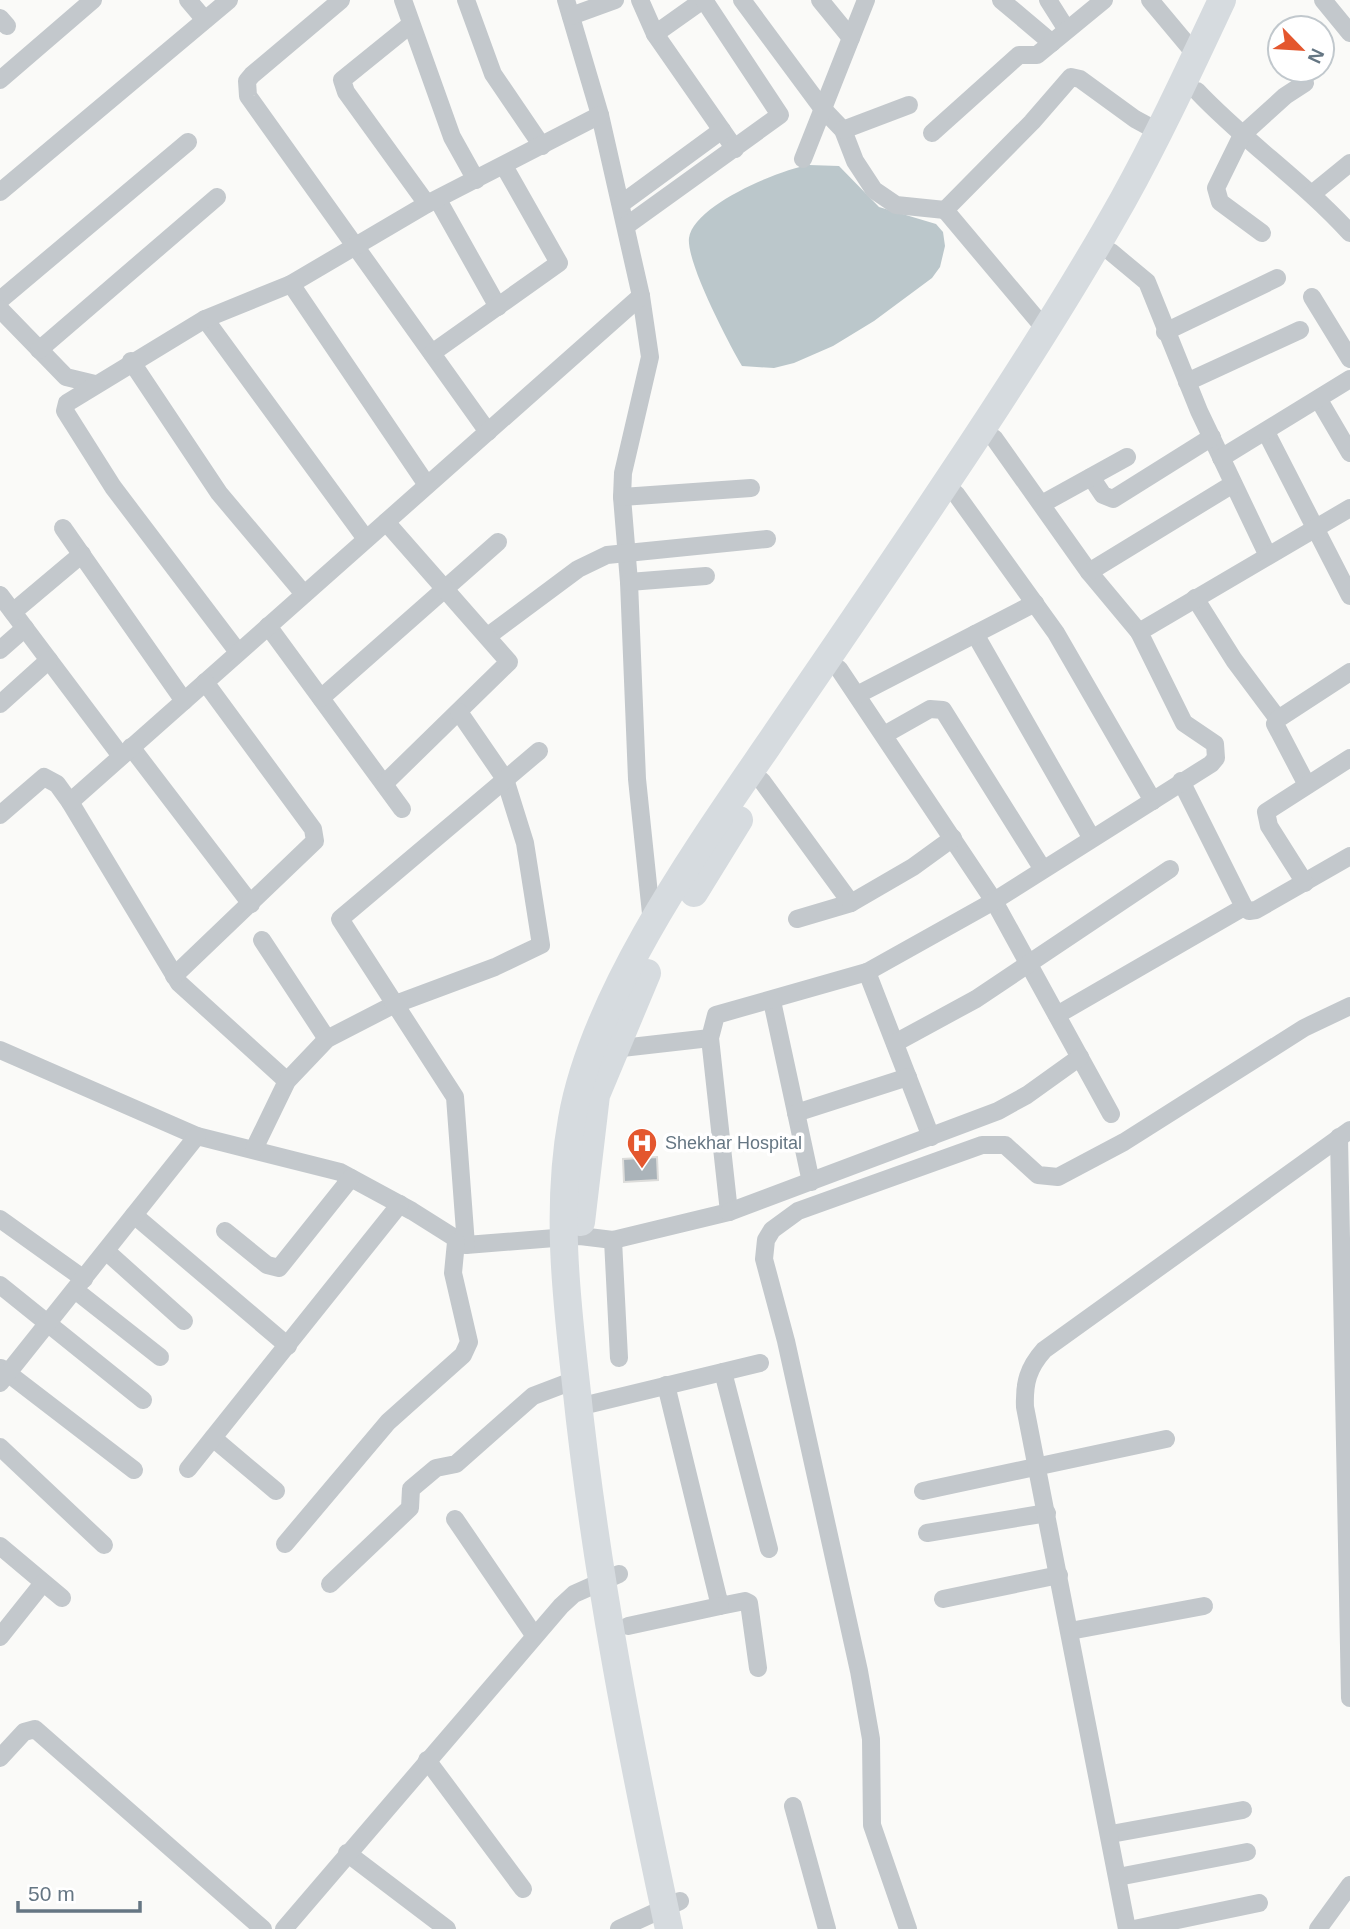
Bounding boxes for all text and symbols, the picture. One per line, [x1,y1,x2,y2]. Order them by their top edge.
north arrow [1266,14,1336,84]
text: N [1304,45,1328,67]
hospital icon: Shekhar Hospital [625,1126,659,1170]
place label: Shekhar Hospital [665,1133,802,1153]
scale bar [18,1870,140,1914]
text: 50 m [28,1882,75,1905]

